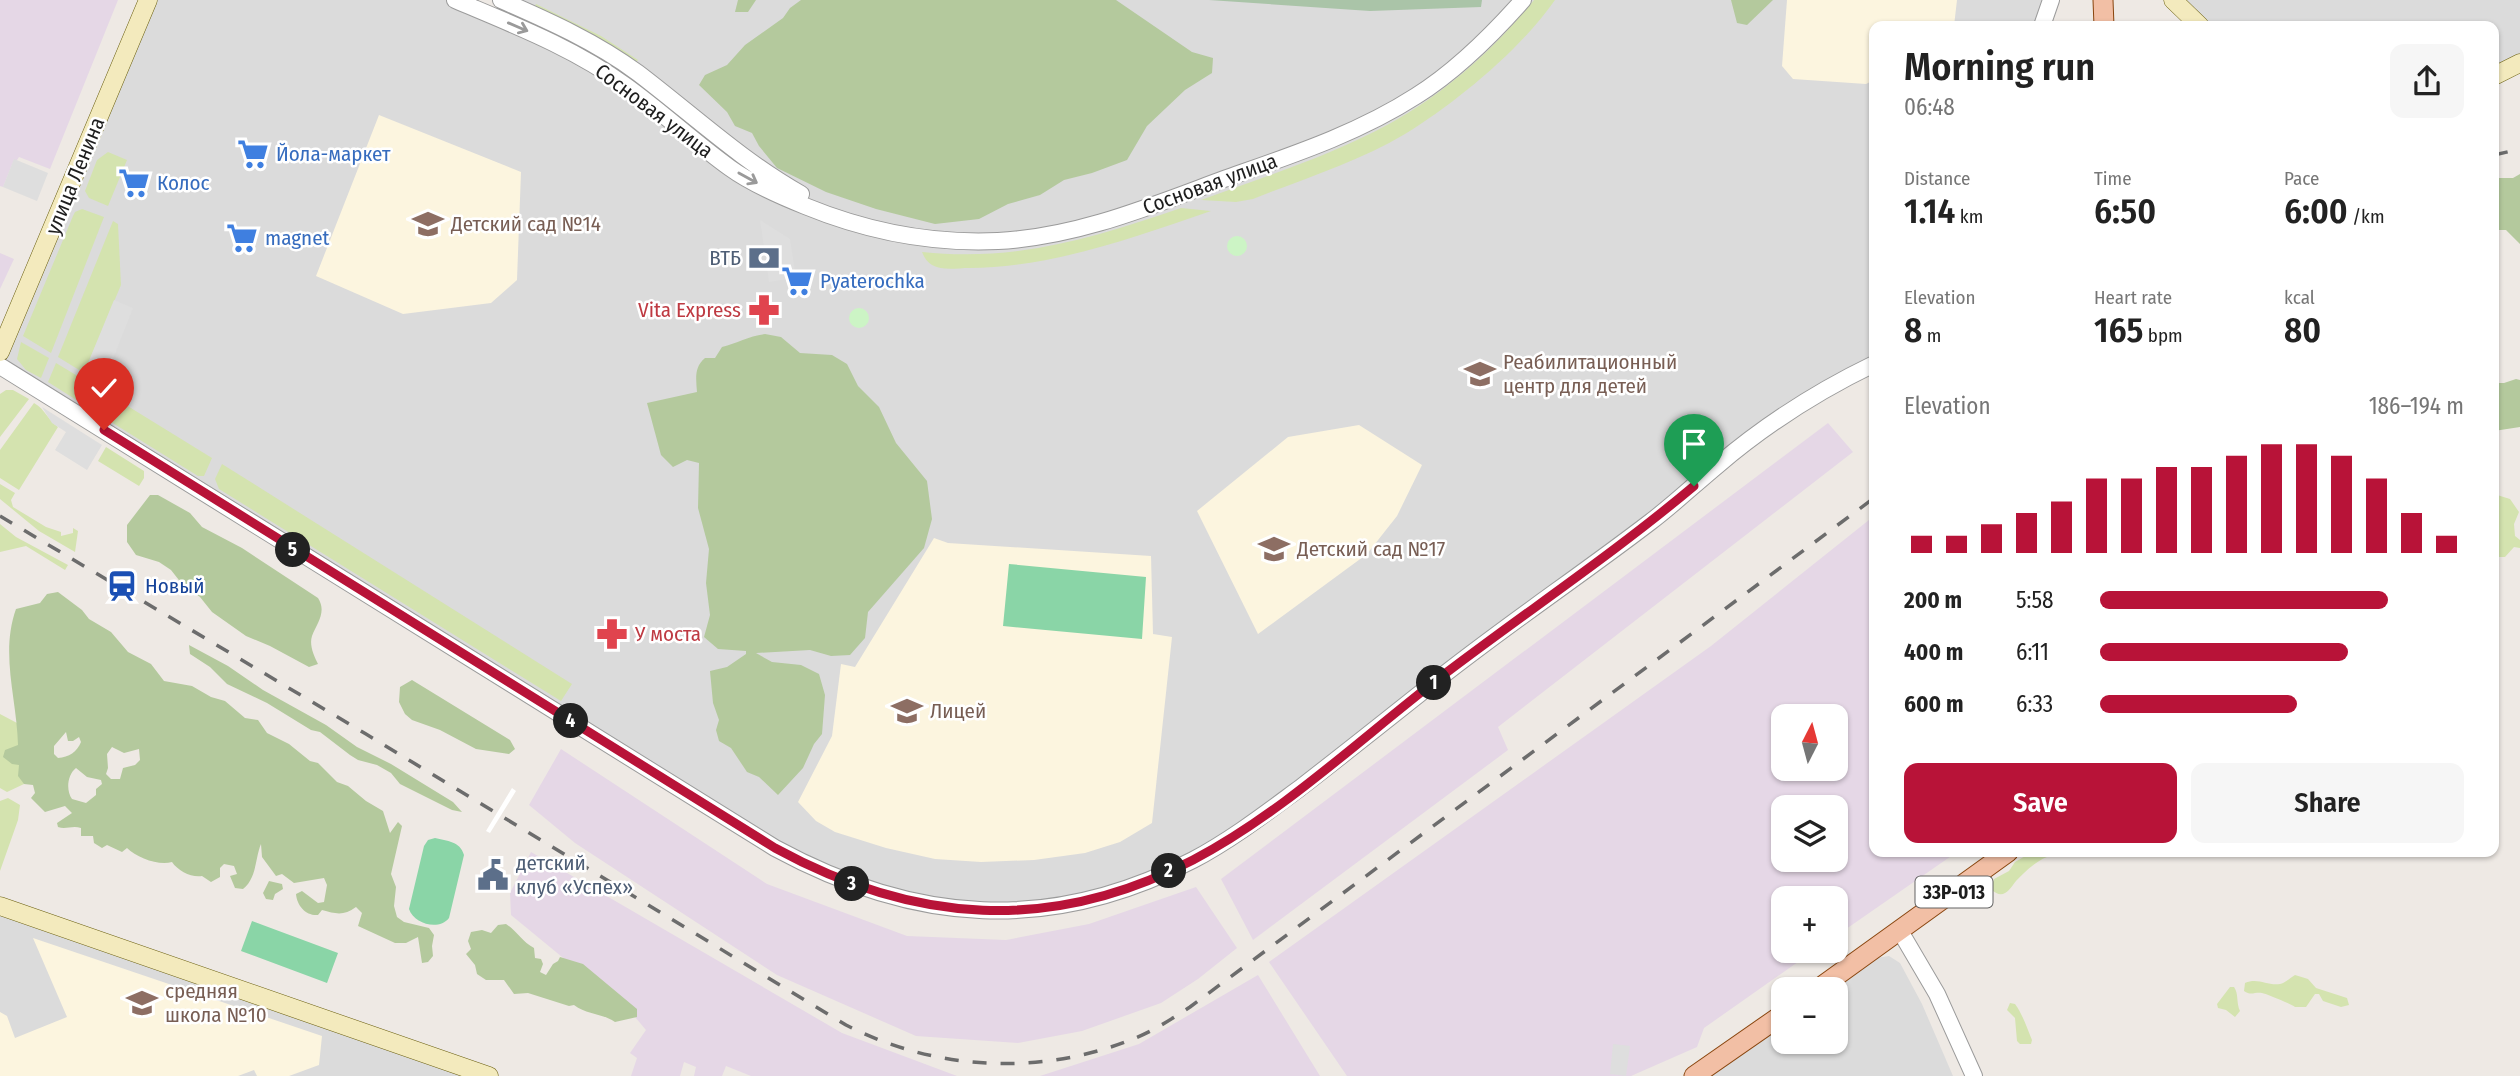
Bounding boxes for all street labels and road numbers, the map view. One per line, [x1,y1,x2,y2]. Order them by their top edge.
street label: Сосновая улица [590,58,718,164]
street label: улица Ленина [40,114,110,238]
street label: Сосновая улица [1139,148,1281,220]
road number: 33Р-013 [1916,876,1993,908]

